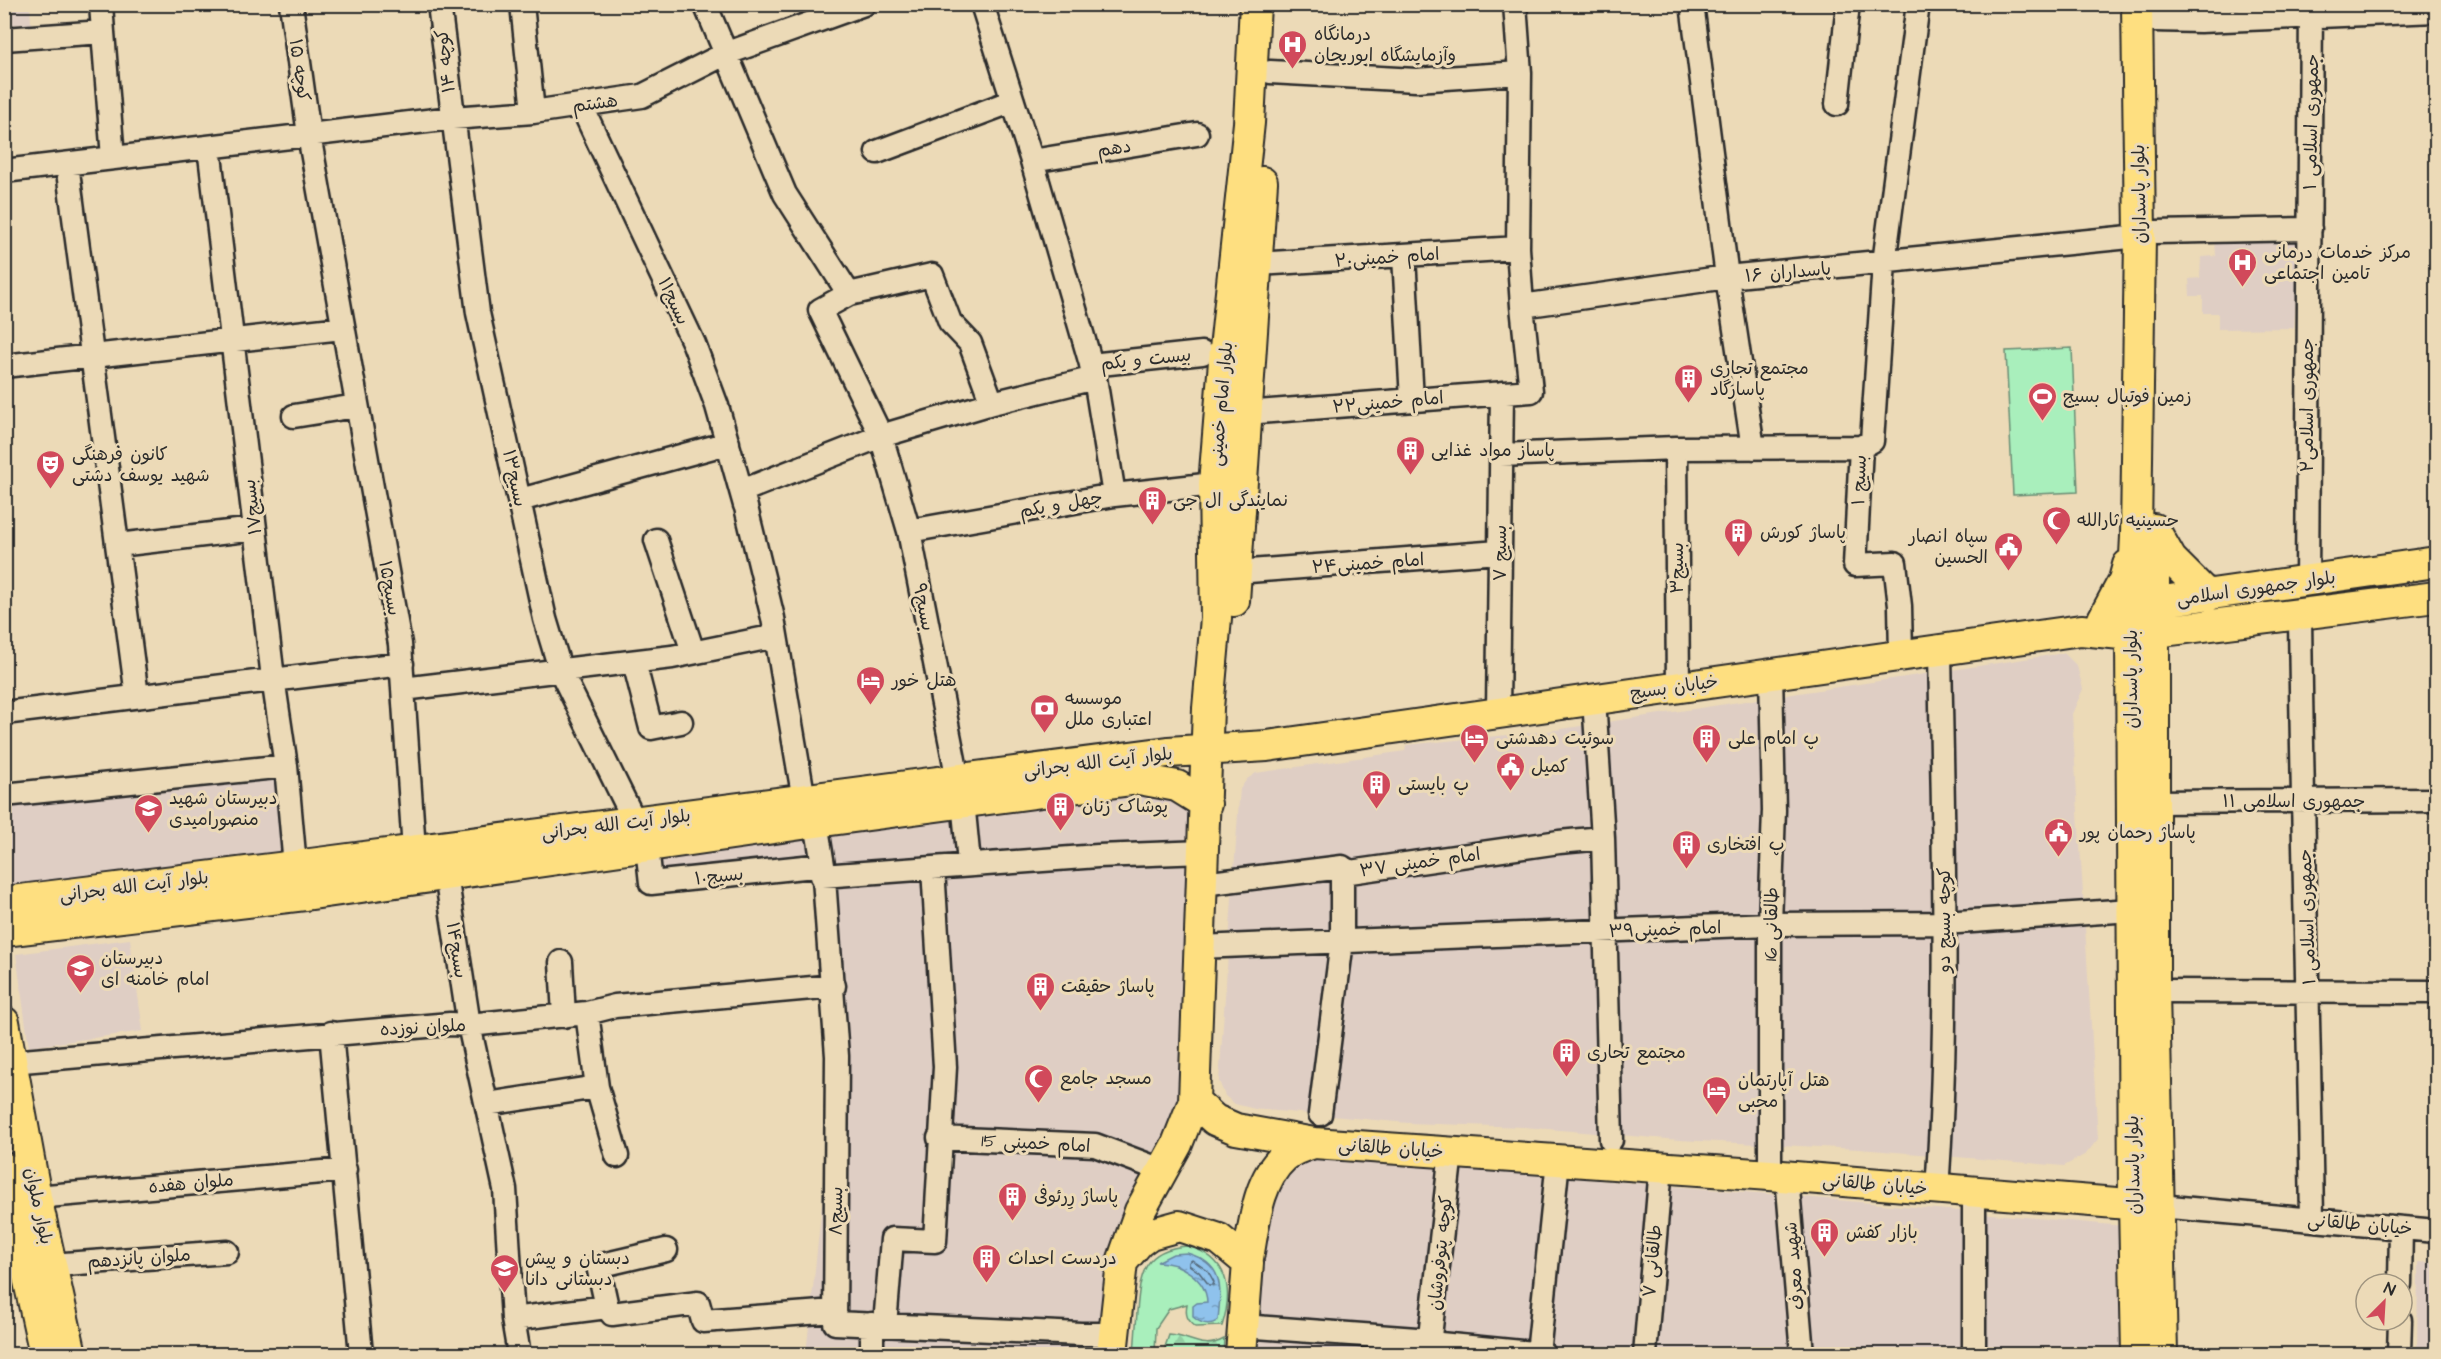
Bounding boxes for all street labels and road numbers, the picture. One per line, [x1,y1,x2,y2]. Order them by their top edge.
street label: کوچه ۱۴ [429,27,462,94]
street label: کوچه ۱۵ [283,37,316,103]
street label: جمهوری اسلامی ۱ [2298,54,2325,190]
street label: هشتم [571,88,620,120]
street label: دهم [1095,133,1133,164]
street label: بلوار پاسداران [2126,144,2153,244]
street label: امام خمینی۲۰ [1334,241,1440,275]
street label: پاسداران ۱۶ [1744,256,1832,289]
street label: بسیج۱۱ [652,273,695,329]
street label: جمهوری اسلامی۲ [2295,338,2320,472]
street label: بلوار امام خمینی [1204,341,1240,467]
street label: بیست و یکم [1100,342,1193,378]
street label: امام خمینی۲۲ [1331,385,1445,421]
street label: بسیج۱۳ [496,447,533,509]
street label: بسیج ۱ [1846,454,1873,506]
street label: بسیج۱۷ [237,478,268,536]
street label: چهل و یکم [1018,485,1105,525]
street label: بسیج ۷ [1488,525,1513,581]
street label: بسیج۳ [1665,542,1690,594]
street label: امام خمینی۲۴ [1311,547,1425,581]
street label: بسیج۱۵ [372,559,407,618]
street label: بلوار جمهوری اسلامی [2175,565,2337,612]
street label: بسیج۹ [907,581,940,633]
street label: بلوار پاسداران [2119,629,2144,729]
street label: خیابان بسیج [1629,669,1720,706]
street label: بلوار آیت الله بحرانی [1022,741,1174,784]
street label: جمهوری اسلامی ۱۱ [2223,789,2365,814]
street label: بلوار آیت الله بحرانی [540,803,692,846]
street label: امام خمینی ۳۷ [1358,842,1482,884]
street label: جمهوری اسلامی ۱ [2293,848,2322,986]
street label: بسیج۱۰ [693,862,745,891]
street label: بلوار آیت الله بحرانی [58,865,210,908]
street label: کوچه بسیج دو [1932,867,1957,974]
street label: طالقانی 16 [1758,887,1785,961]
street label: امام خمینی۳۹ [1608,915,1722,945]
street label: بسیج۱۴ [440,920,473,980]
street label: ملوان نوزده [379,1013,467,1042]
street label: بلوار پاسداران [2120,1115,2147,1215]
street label: امام خمینی 15 [981,1128,1091,1160]
street label: خیابان طالقانی [1338,1132,1444,1165]
street label: بلوار ملوان [18,1165,59,1247]
street label: ملوان هفده [148,1167,235,1200]
street label: خیابان طالقانی [1821,1167,1928,1202]
street label: بسیج۸ [824,1186,849,1236]
street label: کوچه پتوفروشان [1422,1194,1459,1312]
street label: خیابان طالقانی [2306,1207,2413,1242]
street label: شهید معرف [1778,1221,1811,1311]
street label: طالقانی ۷ [1637,1223,1668,1299]
street label: ملوان پانزدهم [86,1242,192,1276]

